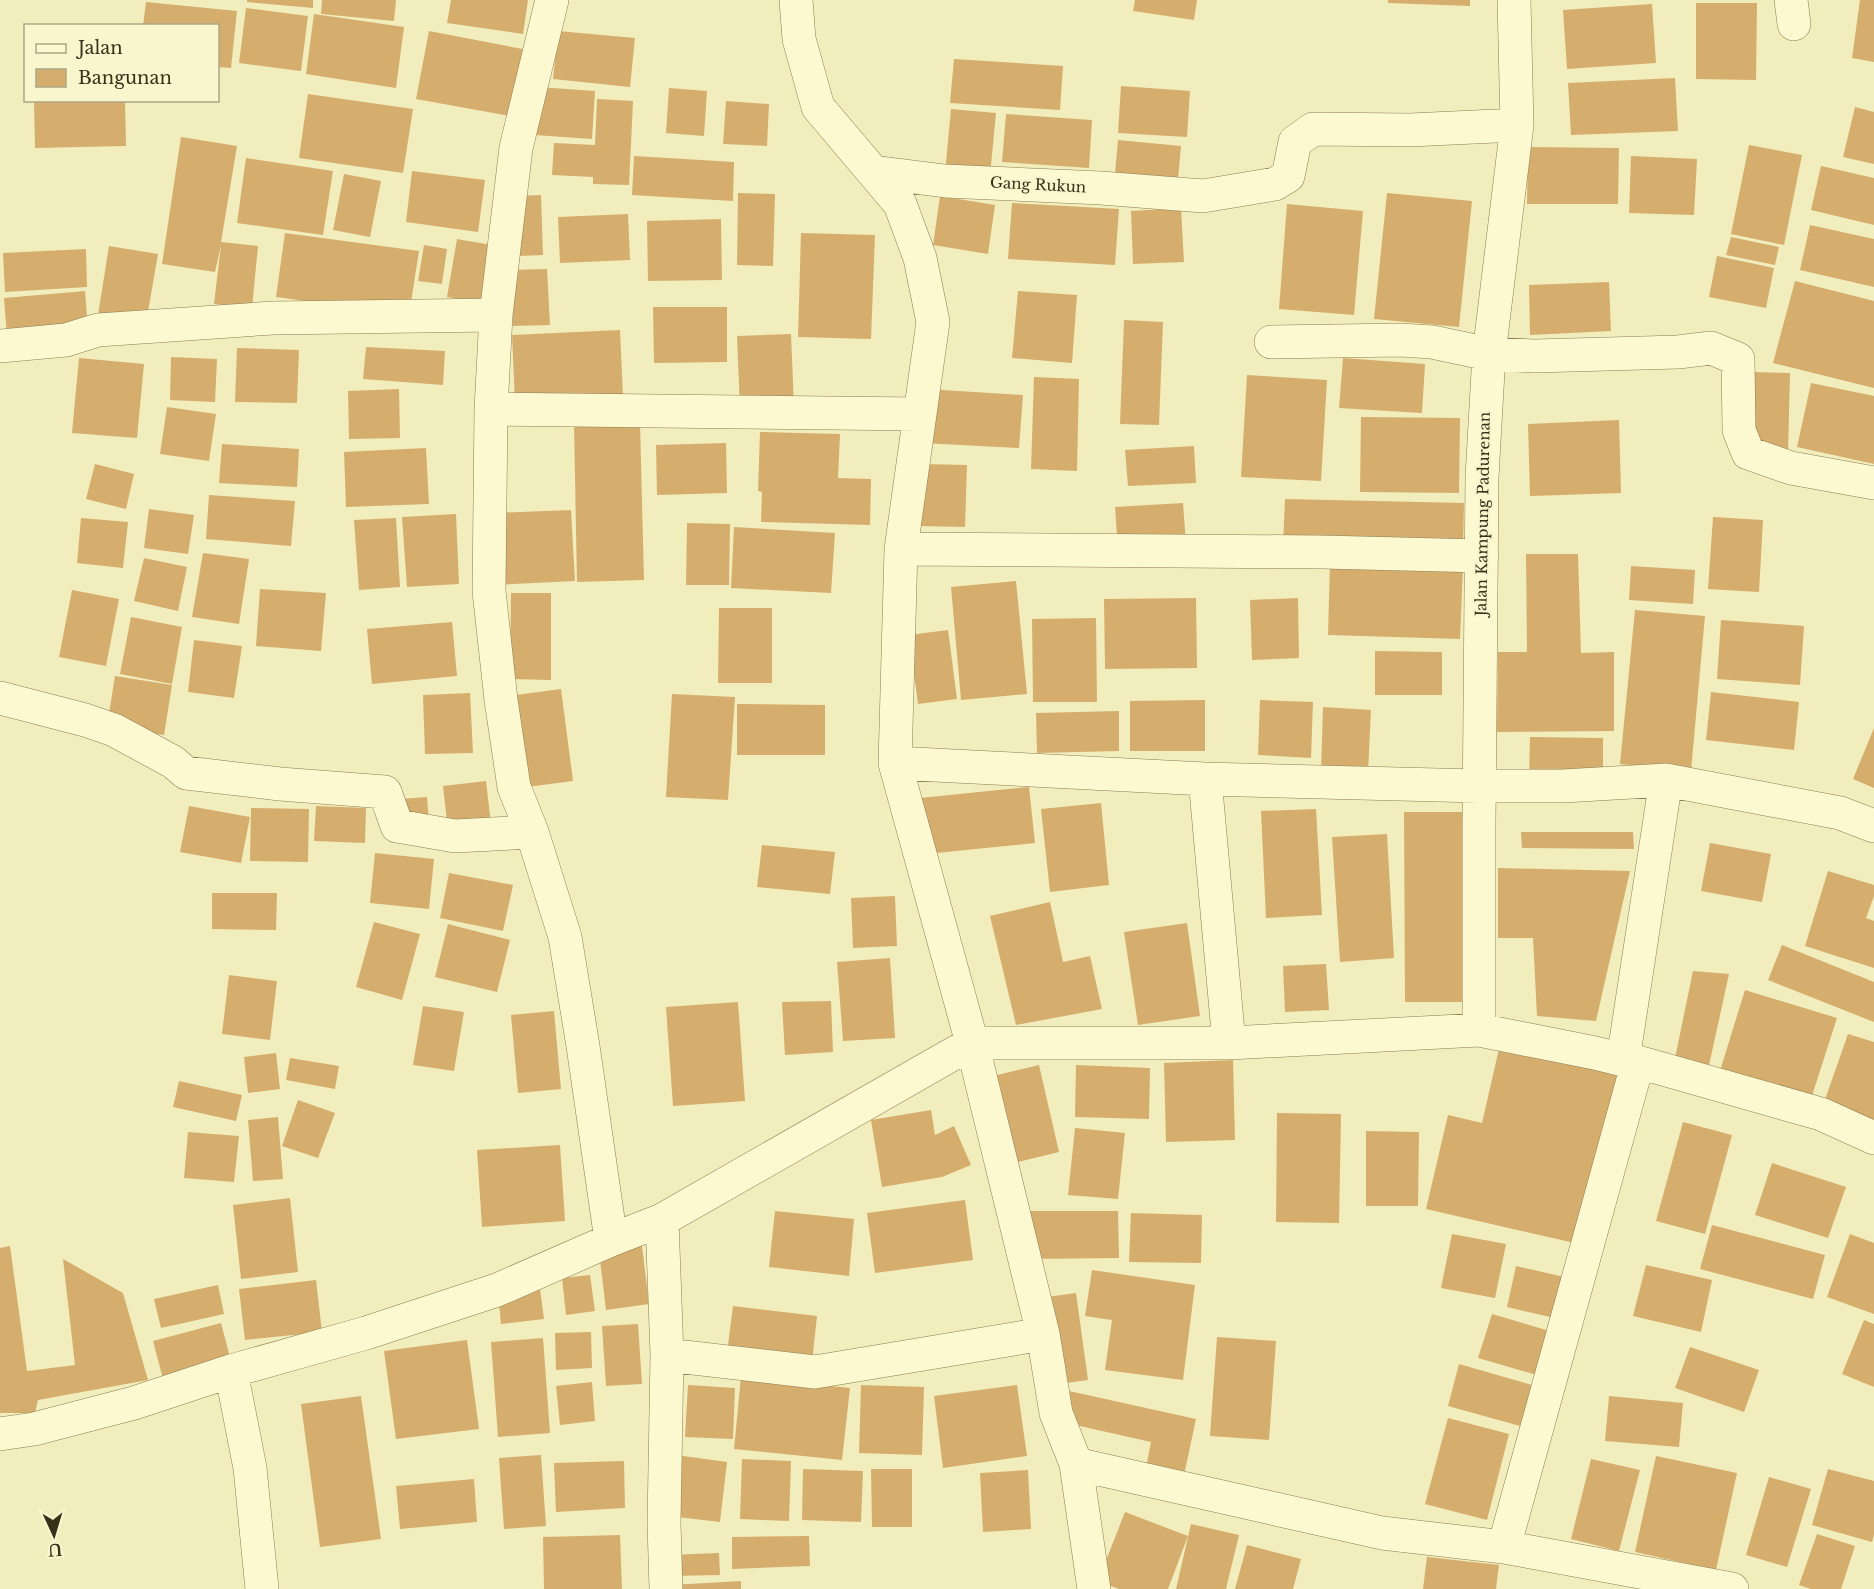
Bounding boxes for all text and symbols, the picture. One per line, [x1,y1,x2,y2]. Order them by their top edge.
legend [24,24,219,102]
text: Jalan [76,37,123,59]
text: Bangunan [78,67,172,89]
street label: Gang Rukun [989,172,1087,197]
street label: Jalan Kampung Padurenan [1471,412,1494,618]
north arrow [24,1505,84,1565]
text: U [47,1539,63,1560]

